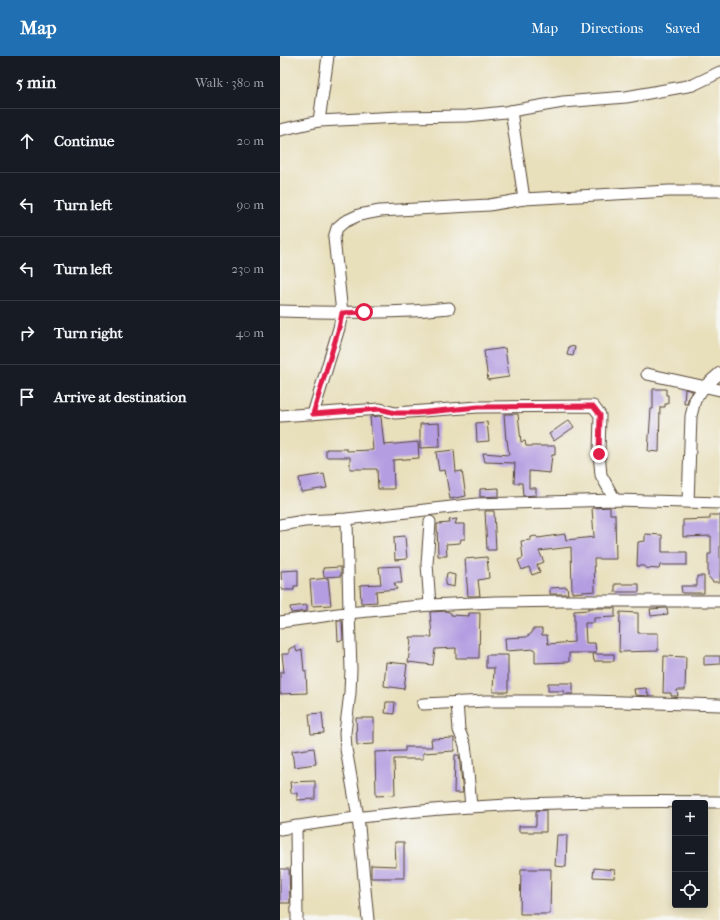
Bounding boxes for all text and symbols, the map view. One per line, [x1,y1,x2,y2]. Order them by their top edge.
text: Map [20,17,56,39]
text: Map [531,20,558,37]
text: Directions [580,20,643,37]
text: Saved [665,20,700,37]
text: 5 min [16,72,56,92]
text: Walk · 380 m [195,75,264,90]
icon: ahead [16,130,38,152]
text: Continue [54,132,114,150]
text: 20 m [237,133,264,148]
icon: left [16,194,38,216]
text: Turn left [54,196,112,214]
text: 90 m [236,197,264,212]
icon: left [16,258,38,280]
text: Turn left [54,260,112,278]
text: 230 m [231,261,264,276]
route start [355,303,373,321]
icon: right [16,322,38,344]
text: Turn right [54,324,123,342]
text: 40 m [236,325,264,340]
icon: arrive [16,386,38,408]
text: Arrive at destination [54,388,186,406]
route end [590,445,608,463]
map controls [672,800,708,908]
button: + [672,800,708,836]
button: − [672,836,708,872]
button: locate [672,872,708,908]

